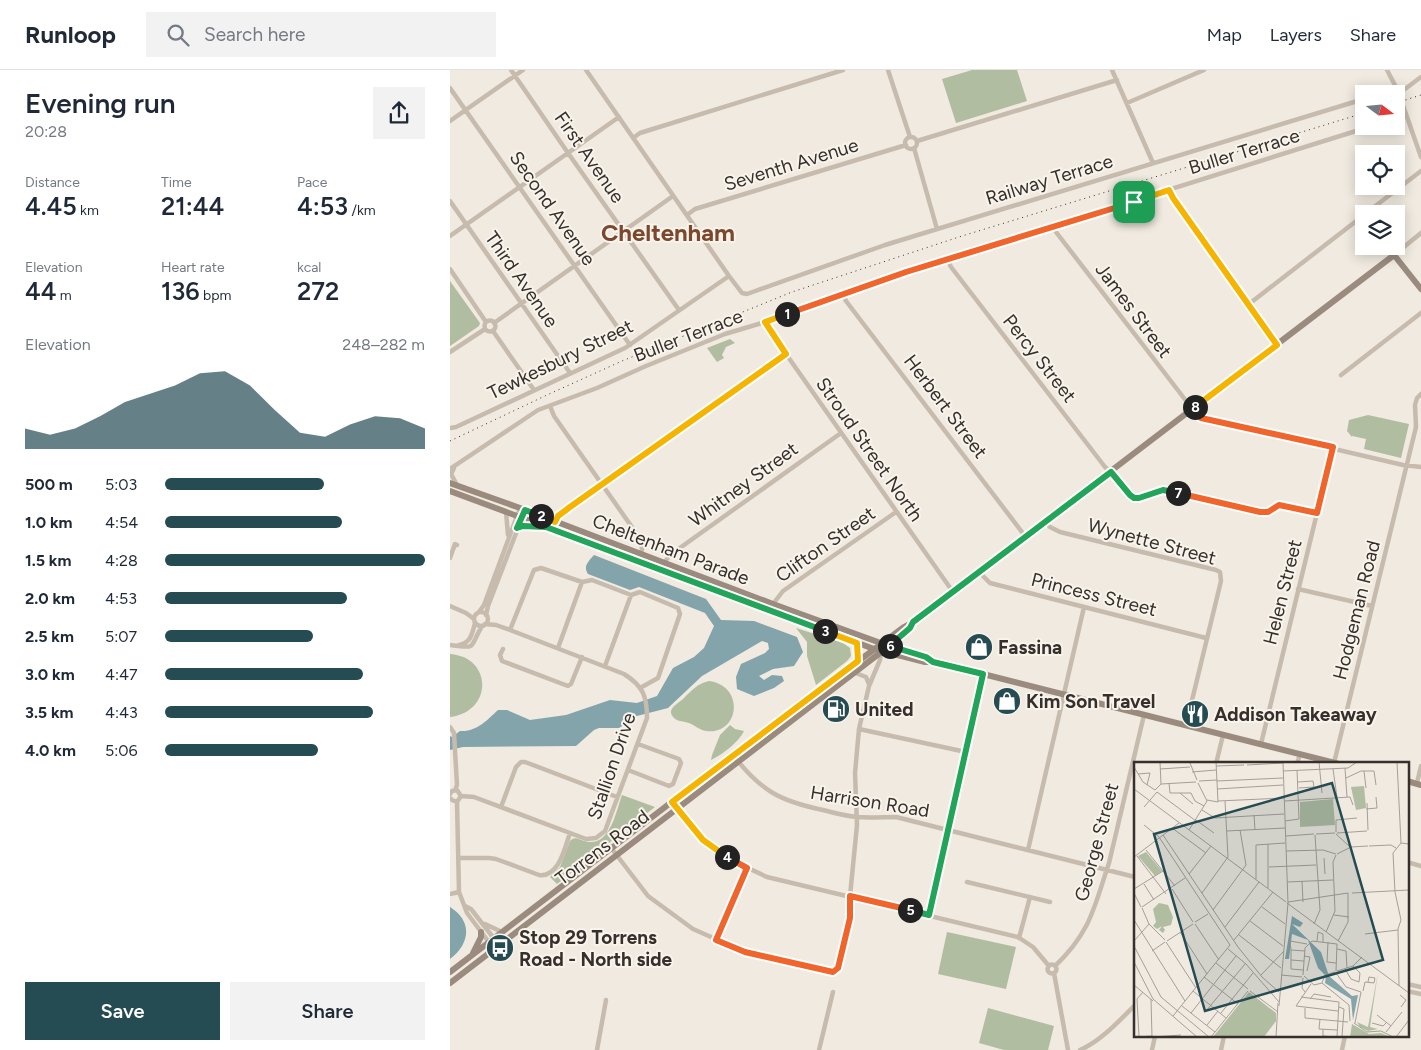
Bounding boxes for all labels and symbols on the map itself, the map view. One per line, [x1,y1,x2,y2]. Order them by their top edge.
north arrow [1355,85,1405,135]
street label: First Avenue [550,107,629,207]
street label: Buller Terrace [1186,124,1302,179]
street label: Seventh Avenue [721,133,861,196]
street label: Second Avenue [505,147,600,270]
street label: Railway Terrace [983,149,1116,210]
pin [1113,181,1155,223]
district label: Cheltenham [601,218,735,247]
street label: Third Avenue [480,227,563,332]
street label: James Street [1090,258,1177,362]
pin: 1 [774,302,800,326]
street label: Buller Terrace [630,304,746,367]
street label: Percy Street [998,310,1081,407]
street label: Tewkesbury Street [484,314,637,405]
street label: Herbert Street [899,350,992,463]
street label: Stroud Street North [811,373,928,526]
pin: 8 [1182,394,1208,420]
street label: Whitney Street [684,437,802,532]
pin: 7 [1166,480,1190,506]
street label: Clifton Street [771,502,879,587]
pin: 2 [528,504,554,528]
street label: Cheltenham Parade [589,509,753,590]
street label: Wynette Street [1085,513,1218,570]
street label: Helen Street [1258,537,1307,647]
street label: Hodgeman Road [1328,538,1385,682]
street label: Princess Street [1029,568,1159,621]
pin: 3 [812,618,838,644]
shop icon: Fassina [964,632,994,662]
pin: 6 [878,634,902,658]
place label: Fassina [998,636,1062,659]
shop icon: Kim Son Travel [992,686,1022,716]
place label: Kim Son Travel [1026,690,1156,713]
fuel station icon: United [821,694,851,724]
place label: United [855,698,913,721]
restaurant icon: Addison Takeaway [1180,699,1210,729]
place label: Addison Takeaway [1214,703,1377,726]
street label: Stallion Drive [582,710,640,823]
inset map [1134,762,1408,1038]
street label: George Street [1070,780,1123,904]
street label: Harrison Road [809,781,931,822]
street label: Torrens Road [551,805,654,890]
pin: 4 [714,844,740,870]
pin: 5 [898,898,922,922]
place label: Stop 29 Torrens Road - North side [519,926,673,971]
bus stop icon: Stop 29 Torrens Road - North side [485,933,515,963]

